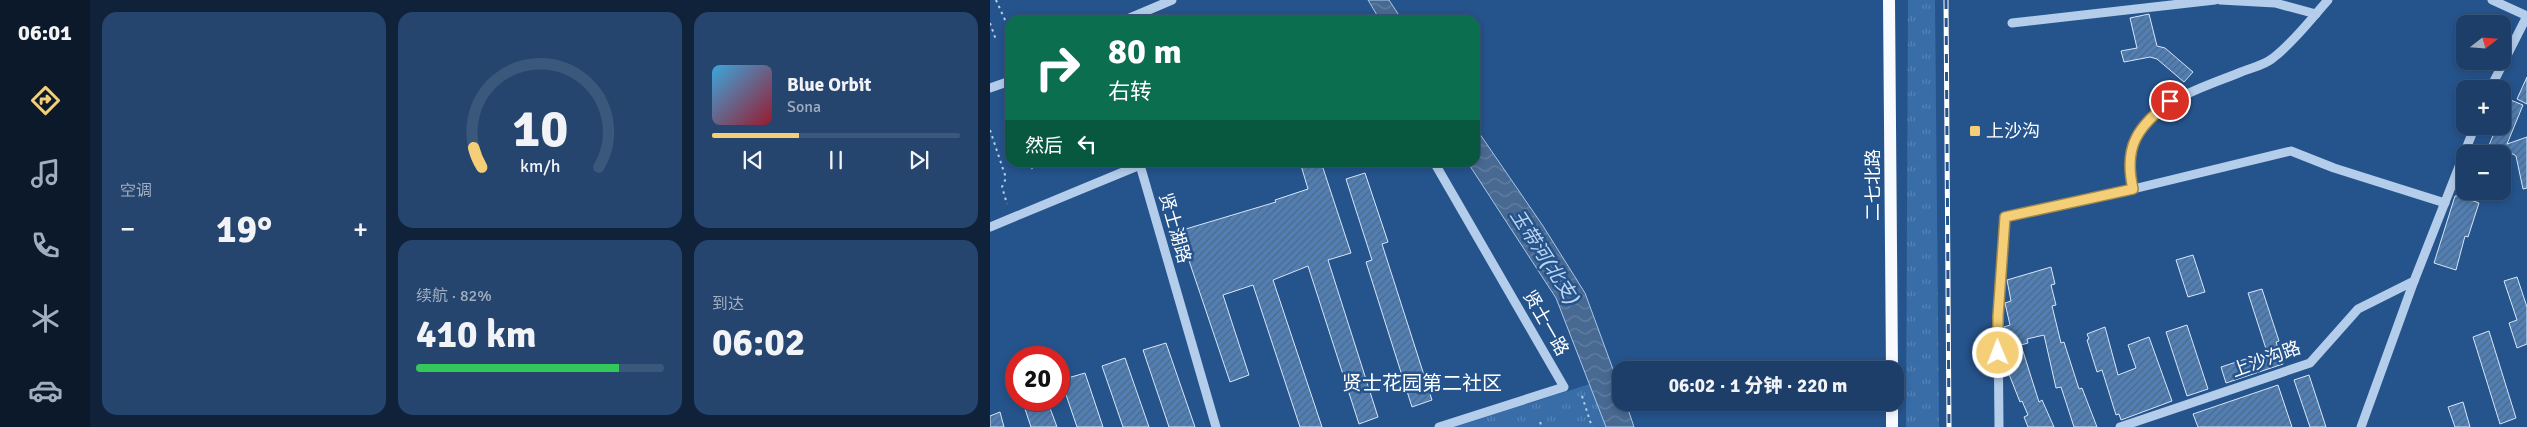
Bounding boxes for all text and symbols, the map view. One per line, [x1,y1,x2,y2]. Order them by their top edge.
north arrow [2456,15,2511,70]
map controls [2456,15,2511,200]
text: 06:01 [18,19,72,46]
text: 80 m [1108,30,1182,73]
icon: right [1025,35,1090,100]
text: Blue Orbit [787,73,871,97]
text: 右转 [1108,78,1152,105]
pin [2149,80,2191,122]
button: + [2456,80,2511,135]
icon: directions [28,83,63,118]
icon: arrive [2156,87,2184,115]
text: 10 [512,97,568,161]
text: Sona [787,97,821,117]
place label: 上沙沟 [1986,120,2040,142]
marker: 上沙沟 [1968,124,1982,138]
icon: left [1073,130,1101,158]
text: 然后 [1025,134,1063,158]
button: − [2456,145,2511,200]
icon: previous [739,146,767,174]
icon: pause [822,146,850,174]
icon: next [905,146,933,174]
street label: 二七北路 [1862,149,1884,221]
text: km/h [520,155,560,177]
icon: music [28,156,63,191]
text: 空调 [120,181,152,201]
street label: 贤士湖路 [1155,190,1195,266]
water label: 玉带河(北支) [1505,205,1584,309]
text: 19° [216,206,272,253]
text: − [120,212,135,246]
text: + [353,212,368,246]
icon: phone [28,228,63,263]
text: 续航 · 82% [416,286,492,306]
street label: 贤士一路 [1518,286,1574,360]
text: 到达 [712,294,744,314]
icon: climate [28,301,63,336]
text: 410 km [416,311,537,358]
text: 06:02 [712,319,805,366]
position arrow [1971,326,2023,378]
street label: 上沙沟路 [2228,336,2304,382]
speed limit sign: 20 [1005,346,1070,411]
district label: 贤士花园第二社区 [1342,371,1502,396]
icon: car [28,373,63,408]
text: 06:02 · 1 分钟 · 220 m [1669,374,1847,398]

